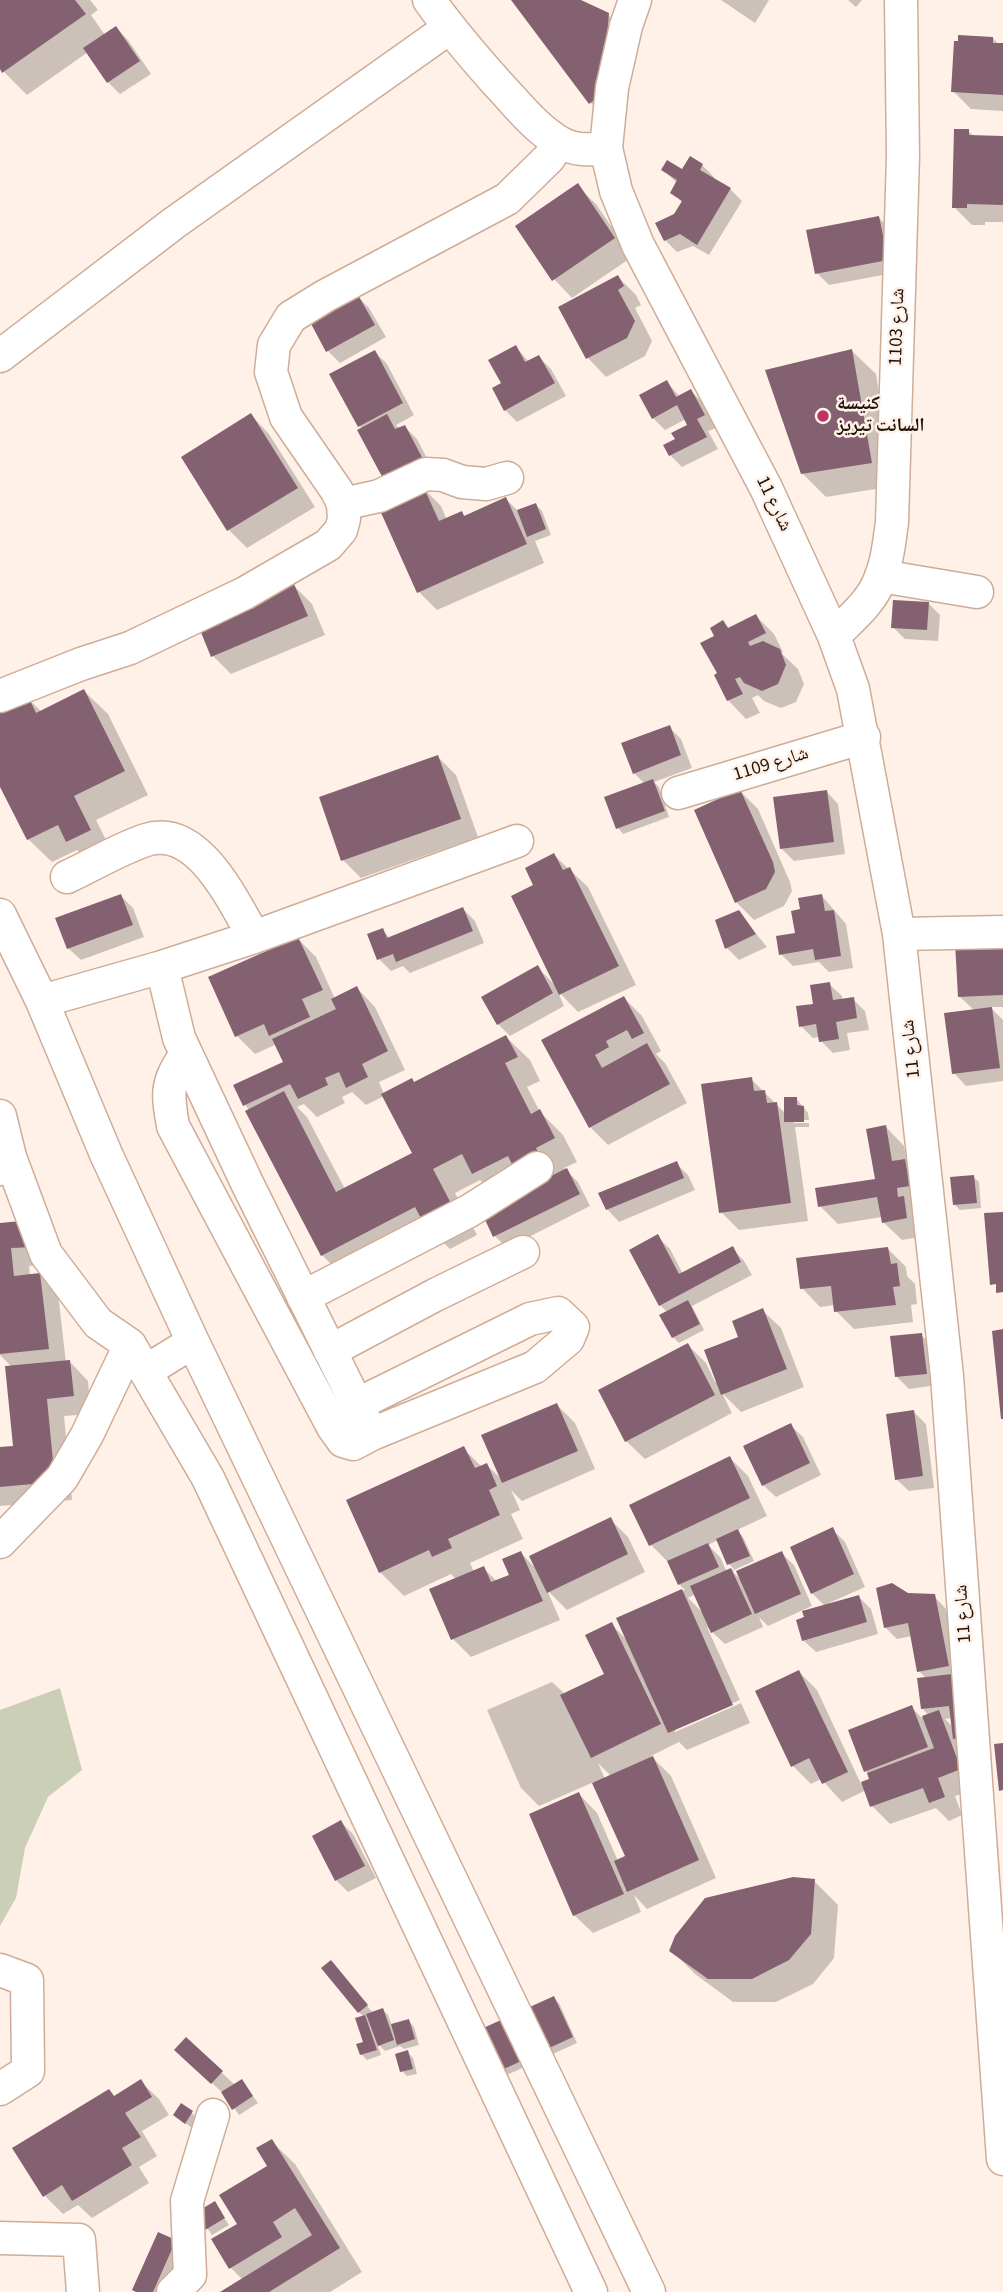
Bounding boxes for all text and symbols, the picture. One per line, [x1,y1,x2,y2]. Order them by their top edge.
street label: شارع 1103 [885,288,911,366]
place label: كنيسة السانت تيريز [837,394,925,438]
marker: كنيسة السانت تيريز [815,408,831,424]
street label: شارع 11 [750,473,796,535]
street label: شارع 1109 [731,743,811,787]
street label: شارع 11 [898,1019,926,1079]
street label: شارع 11 [951,1584,977,1644]

